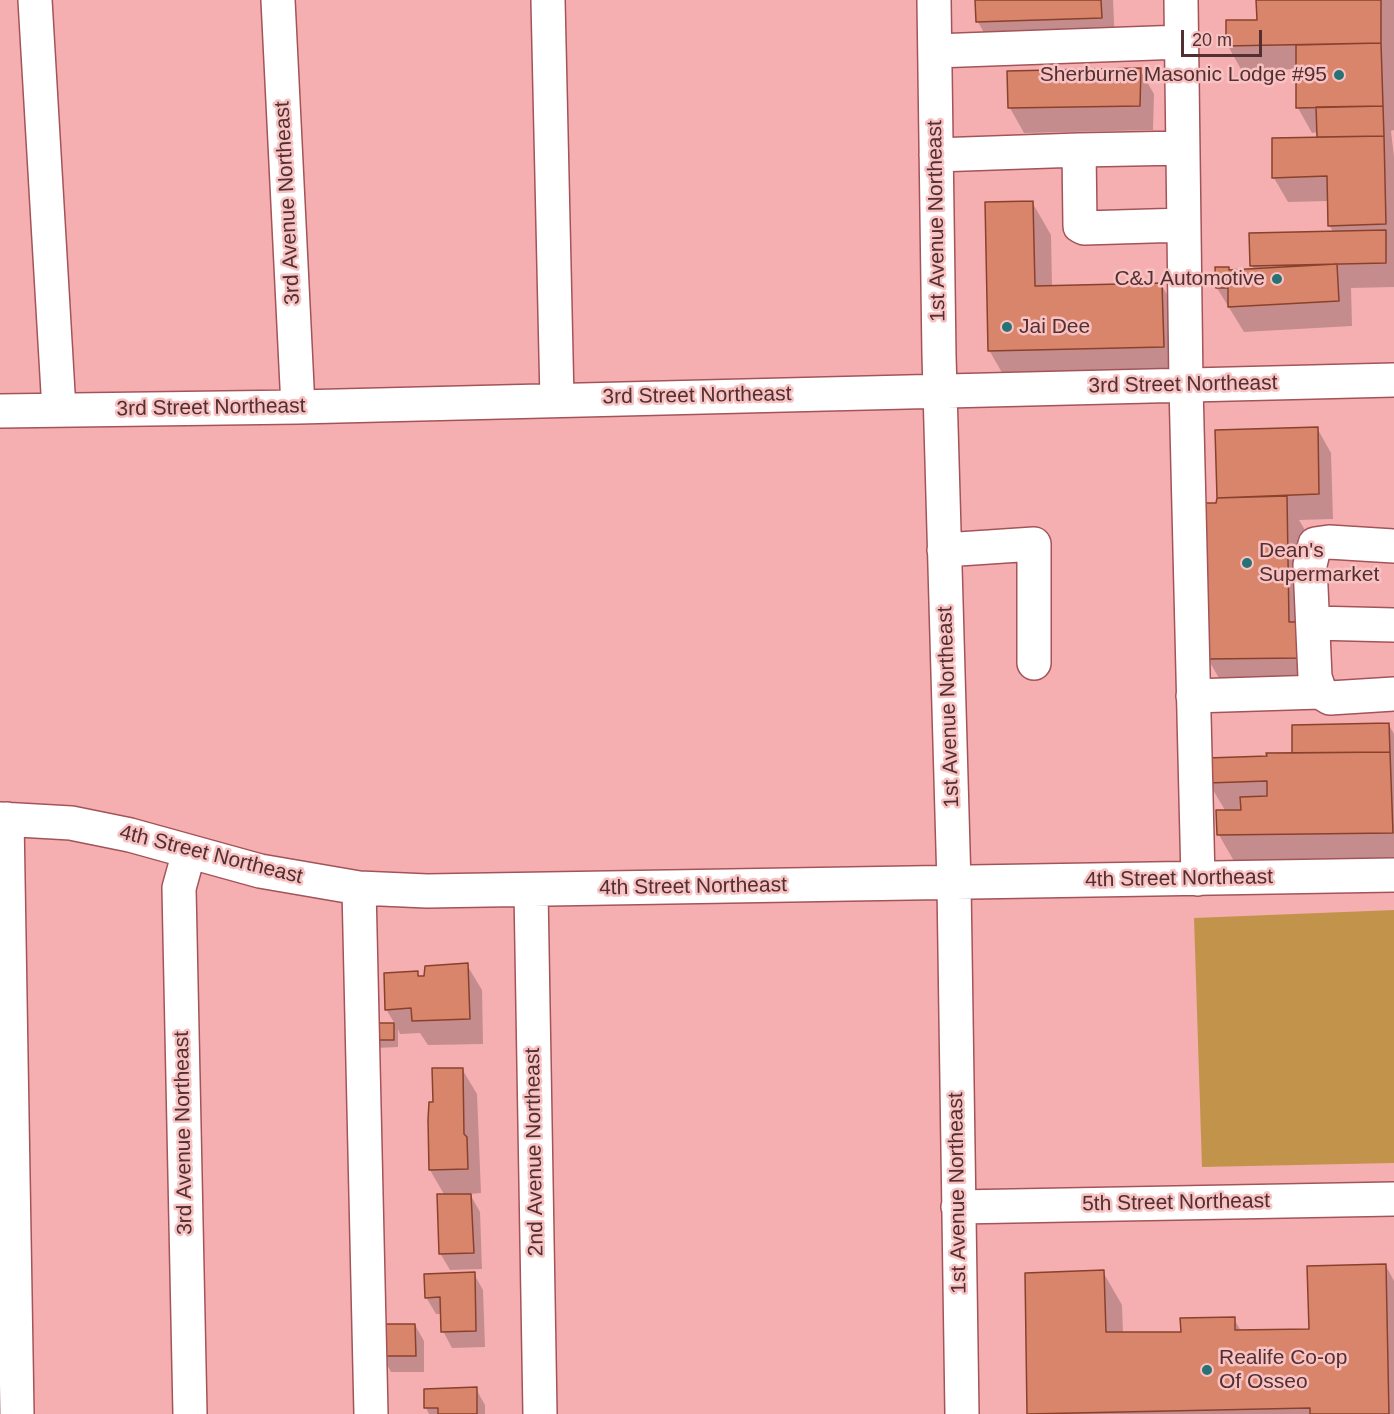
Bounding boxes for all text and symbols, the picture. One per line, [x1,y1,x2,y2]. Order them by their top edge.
scale bar [1184,18,1265,56]
text: 20 m [1192,30,1232,50]
place label: Sherburne Masonic Lodge #95 [1040,62,1327,88]
marker: Sherburne Masonic Lodge #95 [1332,68,1346,82]
street label: 3rd Avenue Northeast [270,101,306,305]
street label: 1st Avenue Northeast [923,120,951,322]
place label: C&J Automotive [1114,266,1265,292]
marker: C&J Automotive [1270,272,1284,286]
place label: Jai Dee [1019,314,1090,340]
marker: Jai Dee [1000,320,1014,334]
street label: 3rd Street Northeast [1088,371,1278,399]
street label: 3rd Street Northeast [602,382,792,410]
street label: 3rd Street Northeast [116,394,306,422]
place label: Dean's Supermarket [1259,538,1379,588]
marker: Dean's Supermarket [1240,556,1254,570]
street label: 1st Avenue Northeast [933,606,965,808]
street label: 4th Street Northeast [117,820,305,890]
street label: 4th Street Northeast [1085,865,1273,893]
street label: 4th Street Northeast [599,873,787,901]
street label: 3rd Avenue Northeast [170,1031,198,1235]
street label: 2nd Avenue Northeast [521,1047,549,1257]
street label: 1st Avenue Northeast [944,1092,972,1294]
street label: 5th Street Northeast [1082,1189,1270,1217]
place label: Realife Co-op Of Osseo [1219,1345,1347,1395]
marker: Realife Co-op Of Osseo [1200,1363,1214,1377]

